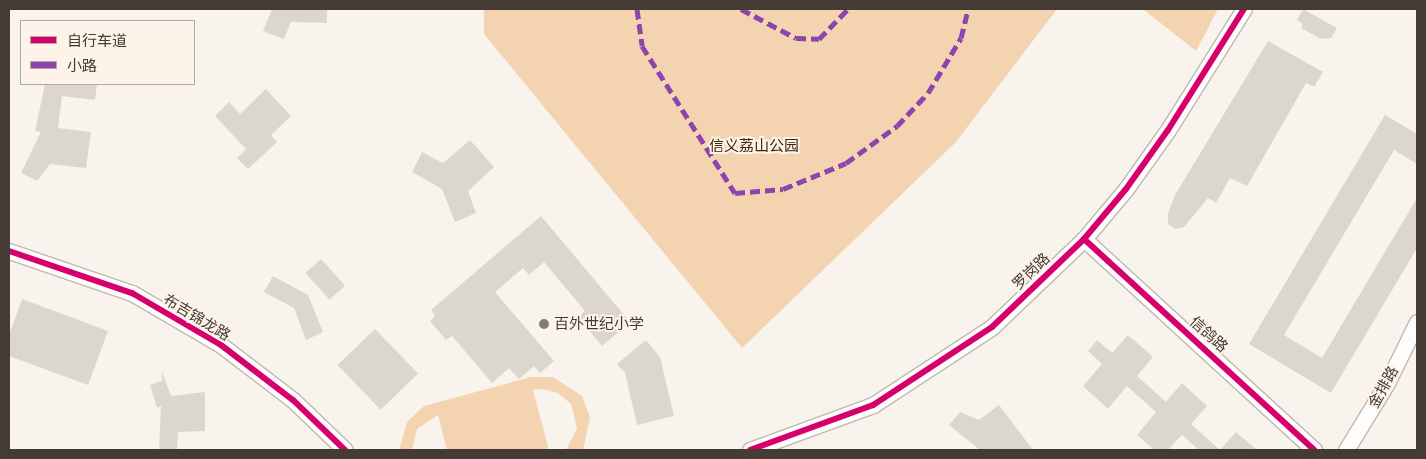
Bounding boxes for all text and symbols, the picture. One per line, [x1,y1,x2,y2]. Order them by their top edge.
legend [20,20,195,85]
text: 自行车道 [67,31,127,49]
text: 小路 [67,56,97,74]
park label: 信义荔山公园 [709,137,799,155]
street label: 罗岗路 [1009,249,1053,293]
street label: 布吉锦龙路 [160,290,234,344]
street label: 信鸽路 [1186,312,1232,356]
place label: 百外世纪小学 [554,315,644,333]
marker: 百外世纪小学 [538,318,550,330]
street label: 金排路 [1364,363,1402,411]

